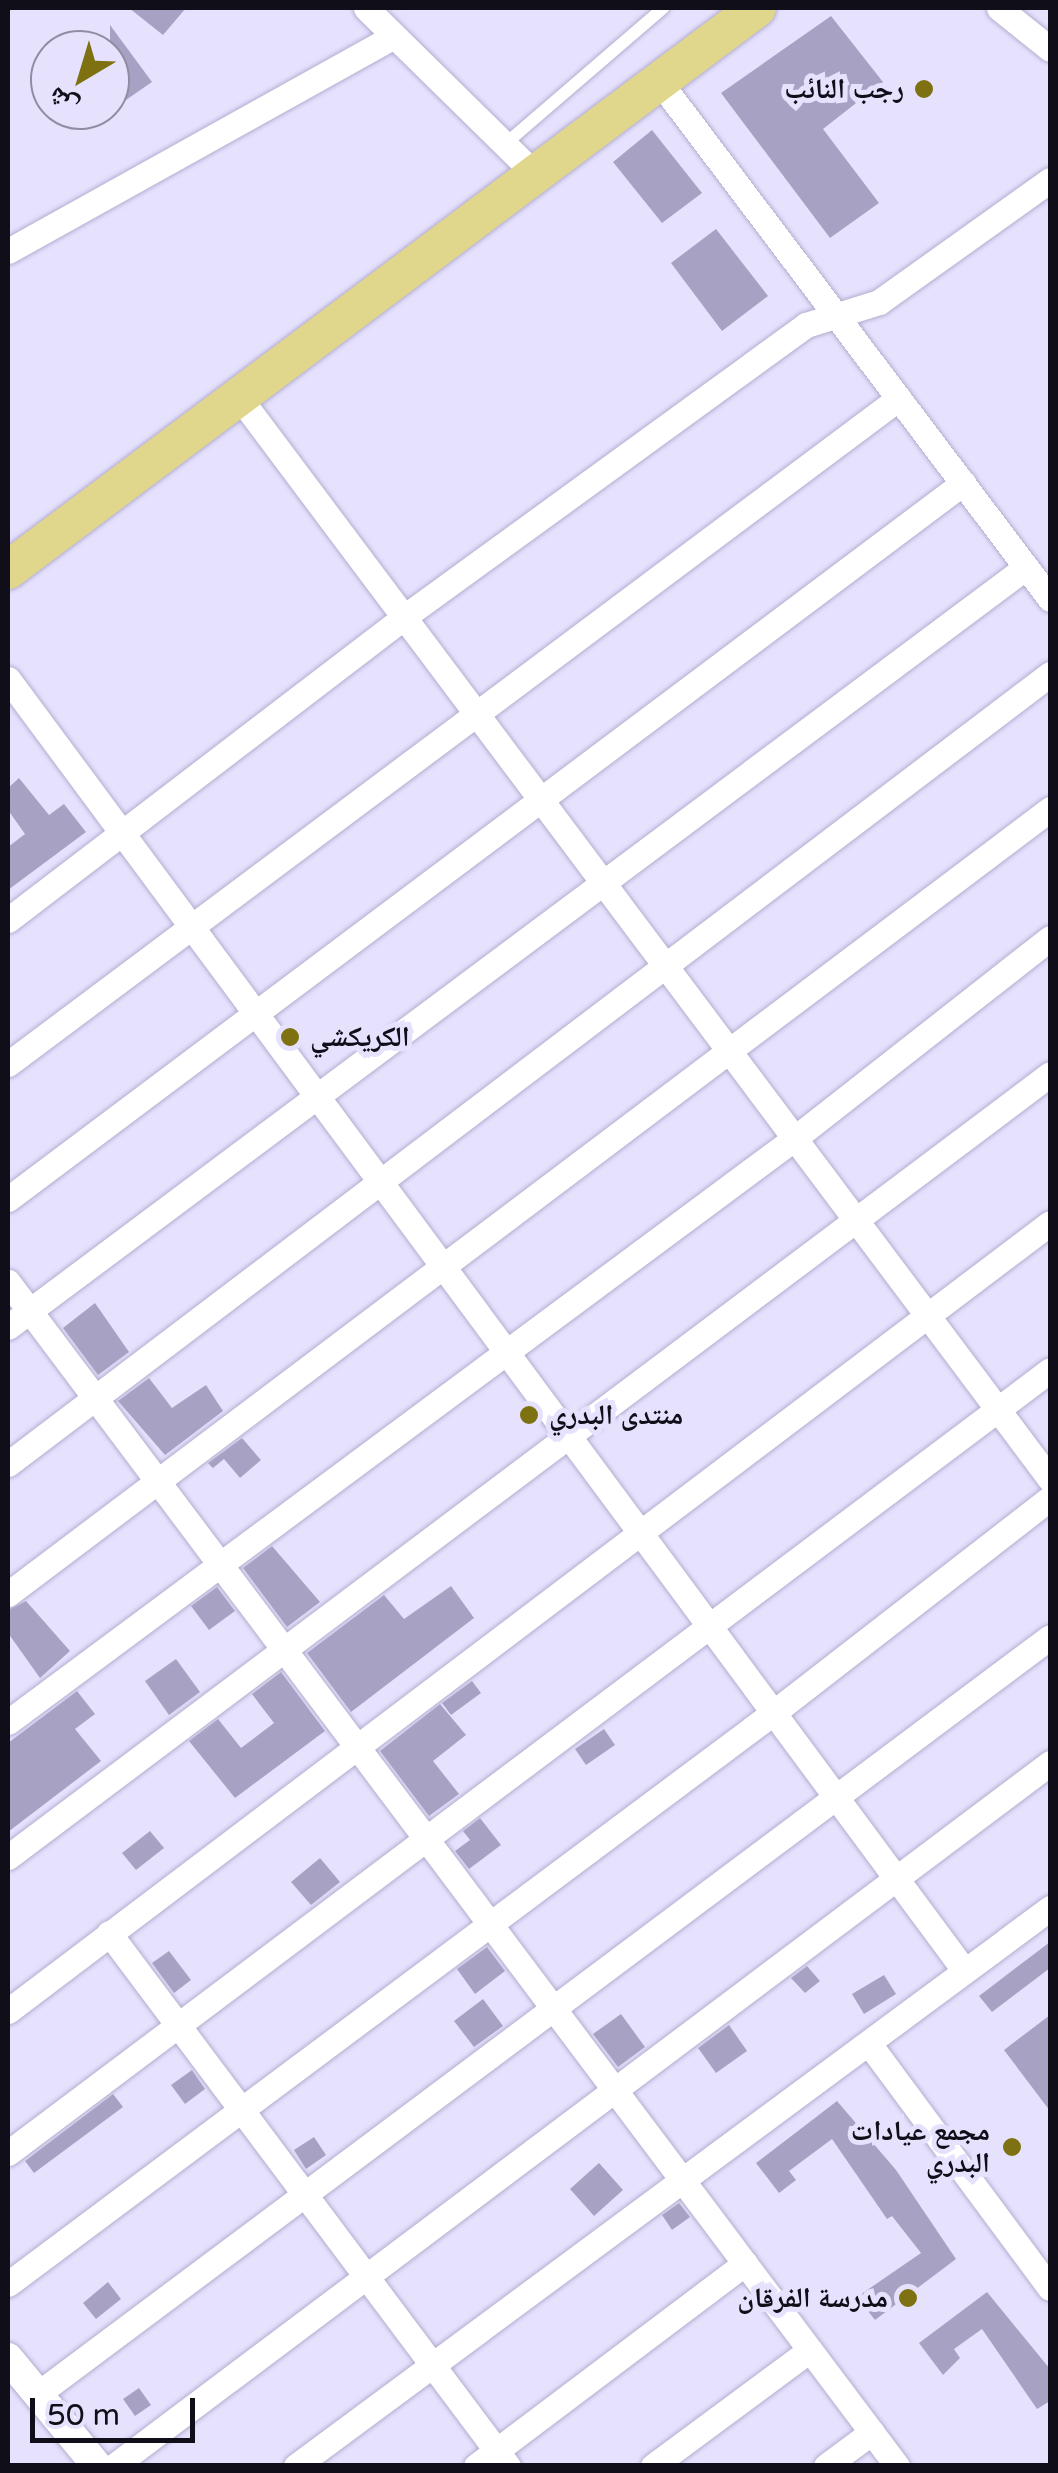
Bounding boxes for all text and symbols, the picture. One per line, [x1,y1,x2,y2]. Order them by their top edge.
north arrow [30,30,130,130]
place label: رجب النائب [784,72,904,106]
marker: رجب النائب [913,78,935,100]
text: ش [41,80,85,125]
place label: الكريكشي [310,1020,410,1054]
marker: الكريكشي [279,1026,301,1048]
place label: منتدى البدري [549,1398,683,1432]
marker: منتدى البدري [518,1404,540,1426]
place label: مجمع عيادات البدري [851,2114,990,2180]
marker: مجمع عيادات البدري [999,2134,1025,2160]
place label: مدرسة الفرقان [737,2281,888,2315]
marker: مدرسة الفرقان [897,2287,919,2309]
scale bar [35,2378,200,2440]
text: 50 m [47,2397,120,2434]

